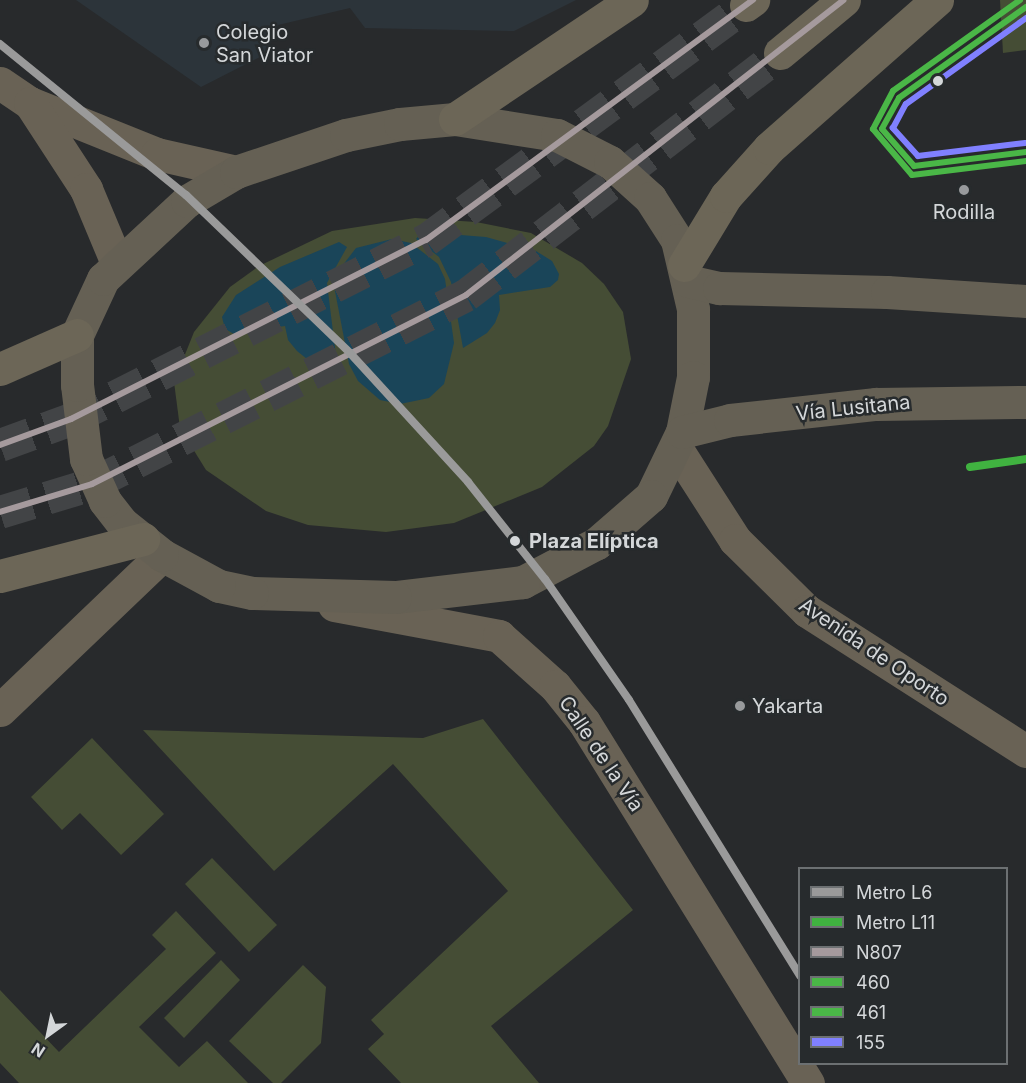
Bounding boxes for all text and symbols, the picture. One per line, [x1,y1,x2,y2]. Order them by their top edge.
place label: Colegio San Viator [216,20,313,67]
marker: Colegio San Viator [197,36,211,50]
unlabelled marker [932,75,944,87]
marker: Rodilla [957,183,971,197]
place label: Rodilla [933,200,995,224]
street label: Vía Lusitana [795,390,911,426]
place label: Plaza Elíptica [529,529,659,553]
marker: Plaza Elíptica [506,532,524,550]
street label: Avenida de Oporto [794,593,954,711]
street label: Calle de la Vía [554,692,648,816]
place label: Yakarta [752,694,823,718]
marker: Yakarta [733,699,747,713]
legend [798,867,1008,1065]
text: Metro L6 [856,882,932,903]
text: Metro L11 [856,912,935,933]
text: N807 [856,942,902,963]
text: 460 [856,972,890,993]
text: 461 [856,1002,886,1023]
north arrow [18,1005,78,1065]
text: 155 [856,1032,885,1053]
text: N [28,1038,49,1062]

